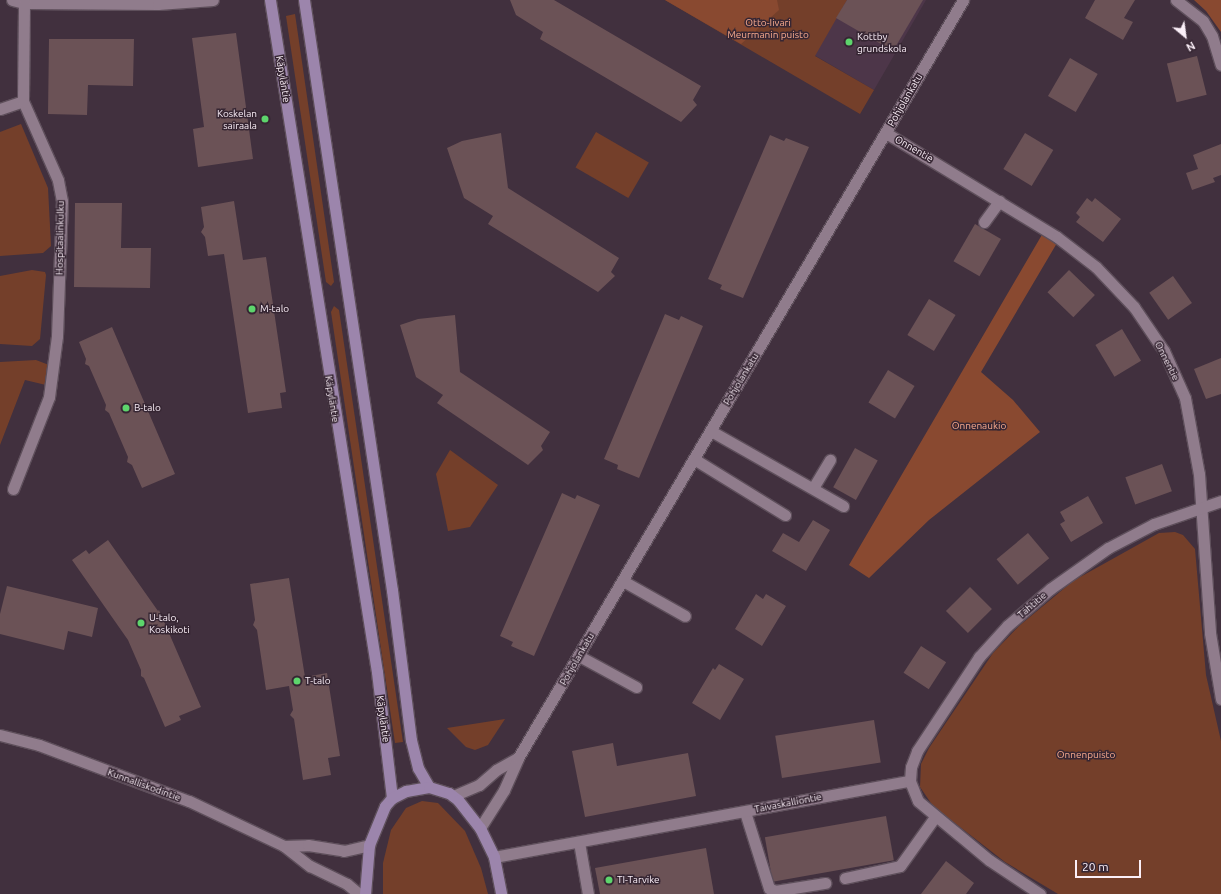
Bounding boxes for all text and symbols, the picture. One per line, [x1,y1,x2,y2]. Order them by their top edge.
park label: Otto-Iivari Meurmanin puisto [727,16,809,40]
north arrow [1165,16,1205,56]
place label: Kottby grundskola [857,30,907,54]
marker: Kottby grundskola [844,37,854,47]
text: N [1184,39,1197,54]
street label: Käpyläntie [273,55,293,103]
street label: Pohjolankatu [885,71,925,129]
place label: Koskelan sairaala [217,107,257,130]
marker: Koskelan sairaala [260,114,270,124]
street label: Onnentie [893,133,935,165]
street label: Hospitaalinkulku [53,201,67,275]
place label: M-talo [260,303,289,315]
marker: M-talo [247,304,257,314]
street label: Onnentie [1152,339,1182,383]
street label: Pohjolankatu [721,351,761,407]
street label: Käpyläntie [322,375,342,423]
place label: B-talo [134,402,161,414]
marker: B-talo [121,403,131,413]
park label: Onnenaukio [952,420,1006,432]
street label: Tähtitie [1015,589,1049,621]
place label: U-talo, Koskikoti [149,611,190,634]
marker: U-talo, Koskikoti [136,618,146,628]
street label: Pohjolankatu [557,630,597,688]
place label: T-talo [305,675,331,687]
marker: T-talo [292,676,302,686]
street label: Käpyläntie [374,695,392,743]
park label: Onnenpuisto [1057,749,1115,761]
street label: Kunnalliskodintie [106,766,182,804]
street label: Taivaskalliontie [753,791,823,815]
scale bar [1077,852,1143,878]
text: 20 m [1082,860,1109,873]
place label: TI-Tarvike [617,874,660,886]
marker: TI-Tarvike [604,875,614,885]

